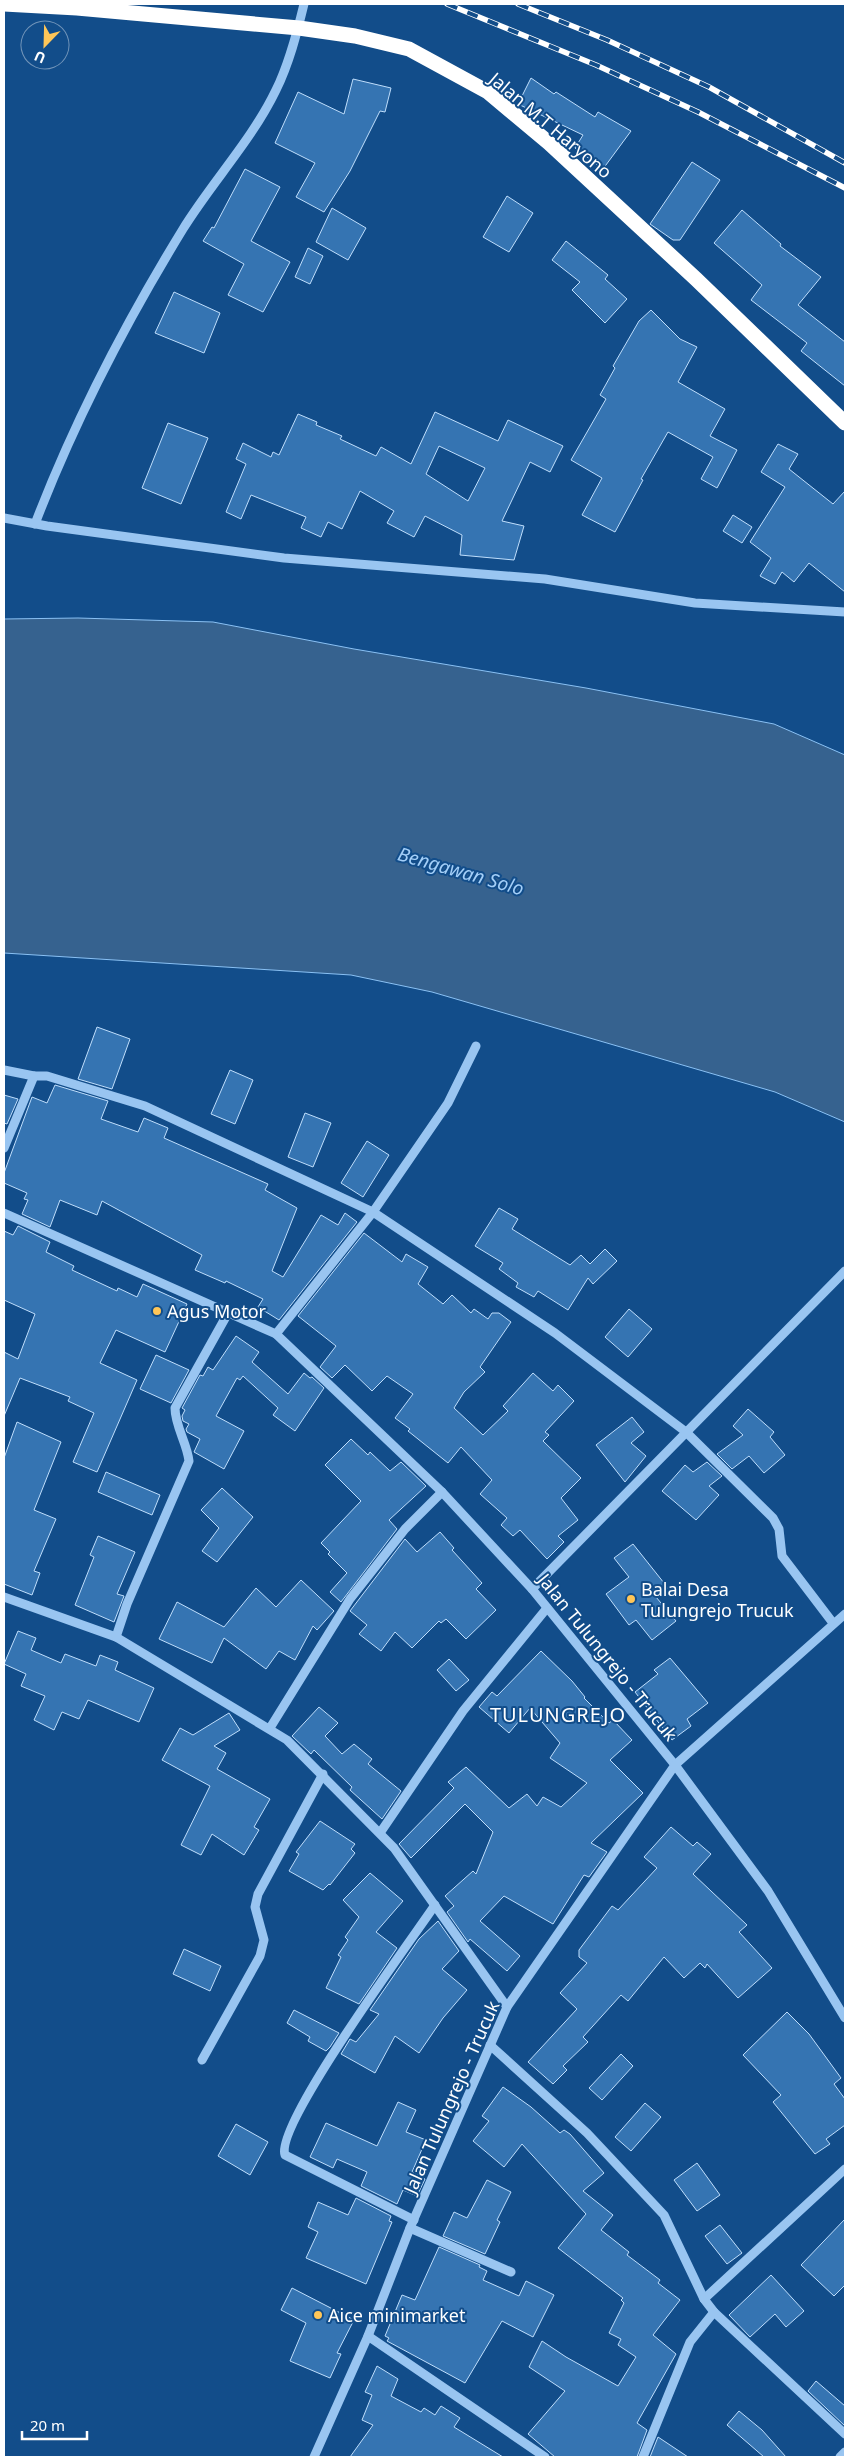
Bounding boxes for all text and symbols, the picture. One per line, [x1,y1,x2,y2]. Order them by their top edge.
north arrow [20,20,70,70]
text: U [31,47,48,68]
street label: Jalan M.T Haryono [483,65,617,183]
water label: Bengawan Solo [395,841,527,901]
place label: Agus Motor [167,1299,267,1323]
marker: Agus Motor [151,1305,163,1317]
street label: Jalan Tulungrejo - Trucuk [532,1567,683,1746]
place label: Balai Desa Tulungrejo Trucuk [641,1577,794,1622]
marker: Balai Desa Tulungrejo Trucuk [625,1593,637,1605]
district label: TULUNGREJO [490,1701,626,1728]
street label: Jalan Tulungrejo - Trucuk [397,1996,505,2199]
place label: Aice minimarket [328,2303,466,2327]
marker: Aice minimarket [312,2309,324,2321]
scale bar [22,2408,88,2440]
text: 20 m [30,2415,65,2435]

